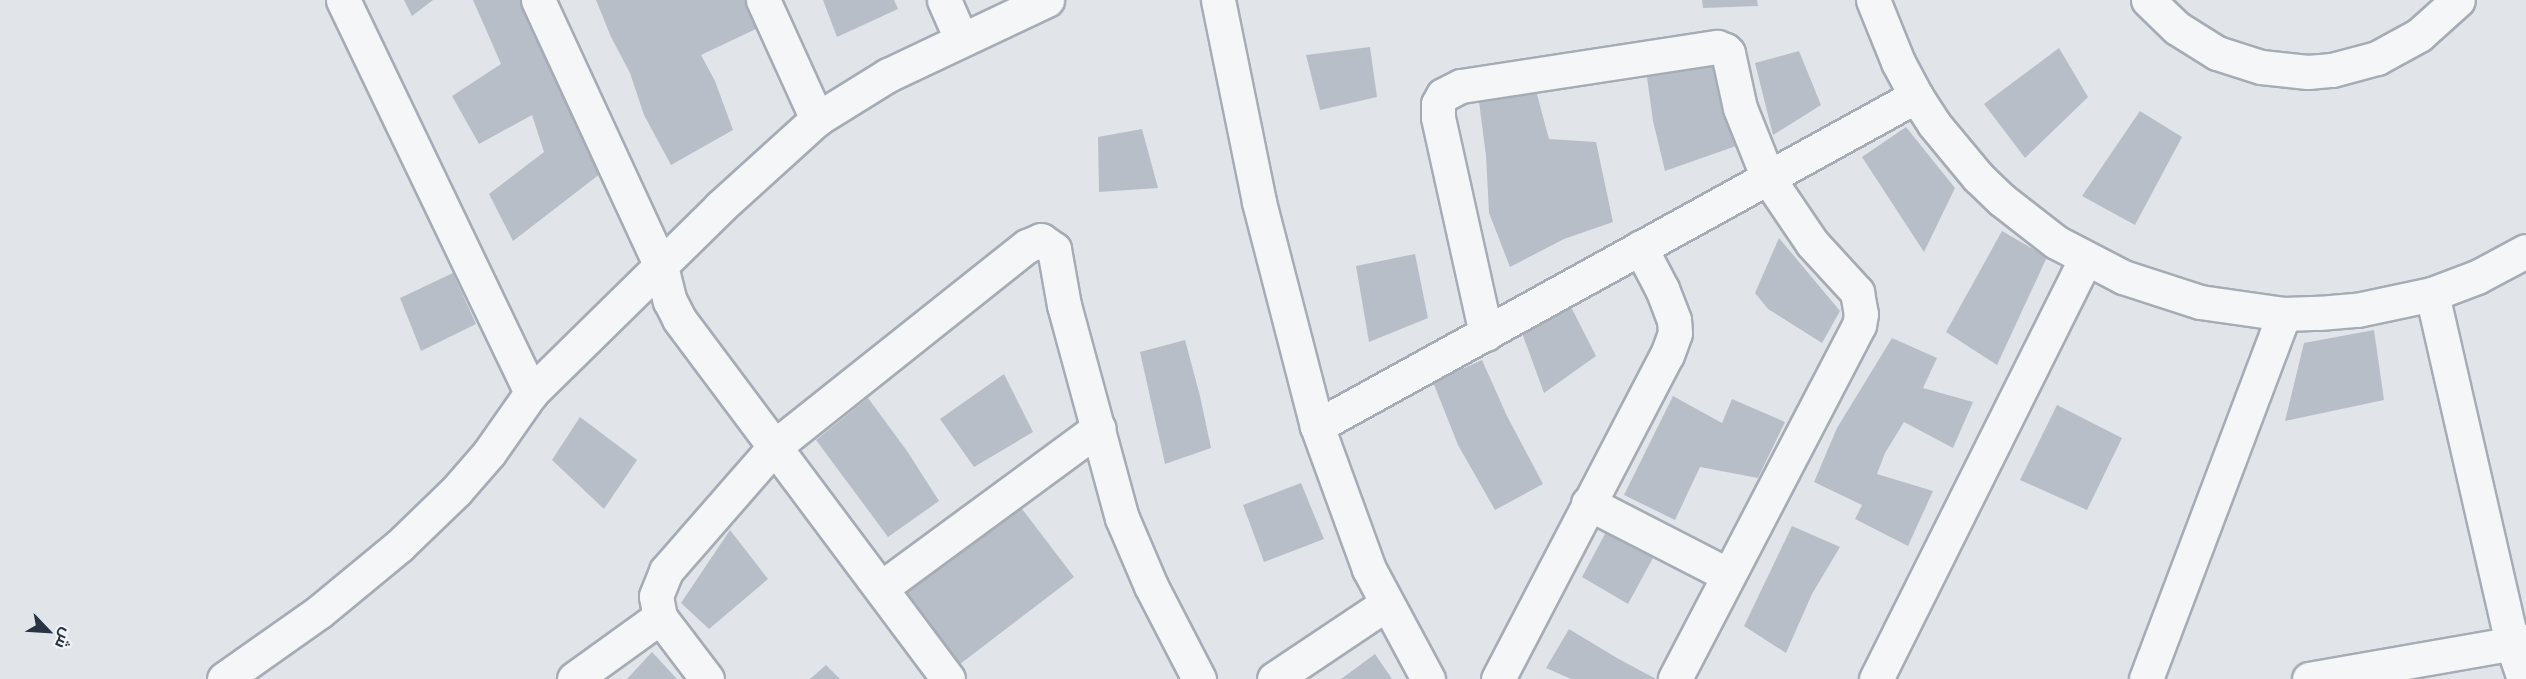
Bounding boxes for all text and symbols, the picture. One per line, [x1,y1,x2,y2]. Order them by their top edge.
north arrow [18,601,78,661]
text: ش [51,625,78,652]

